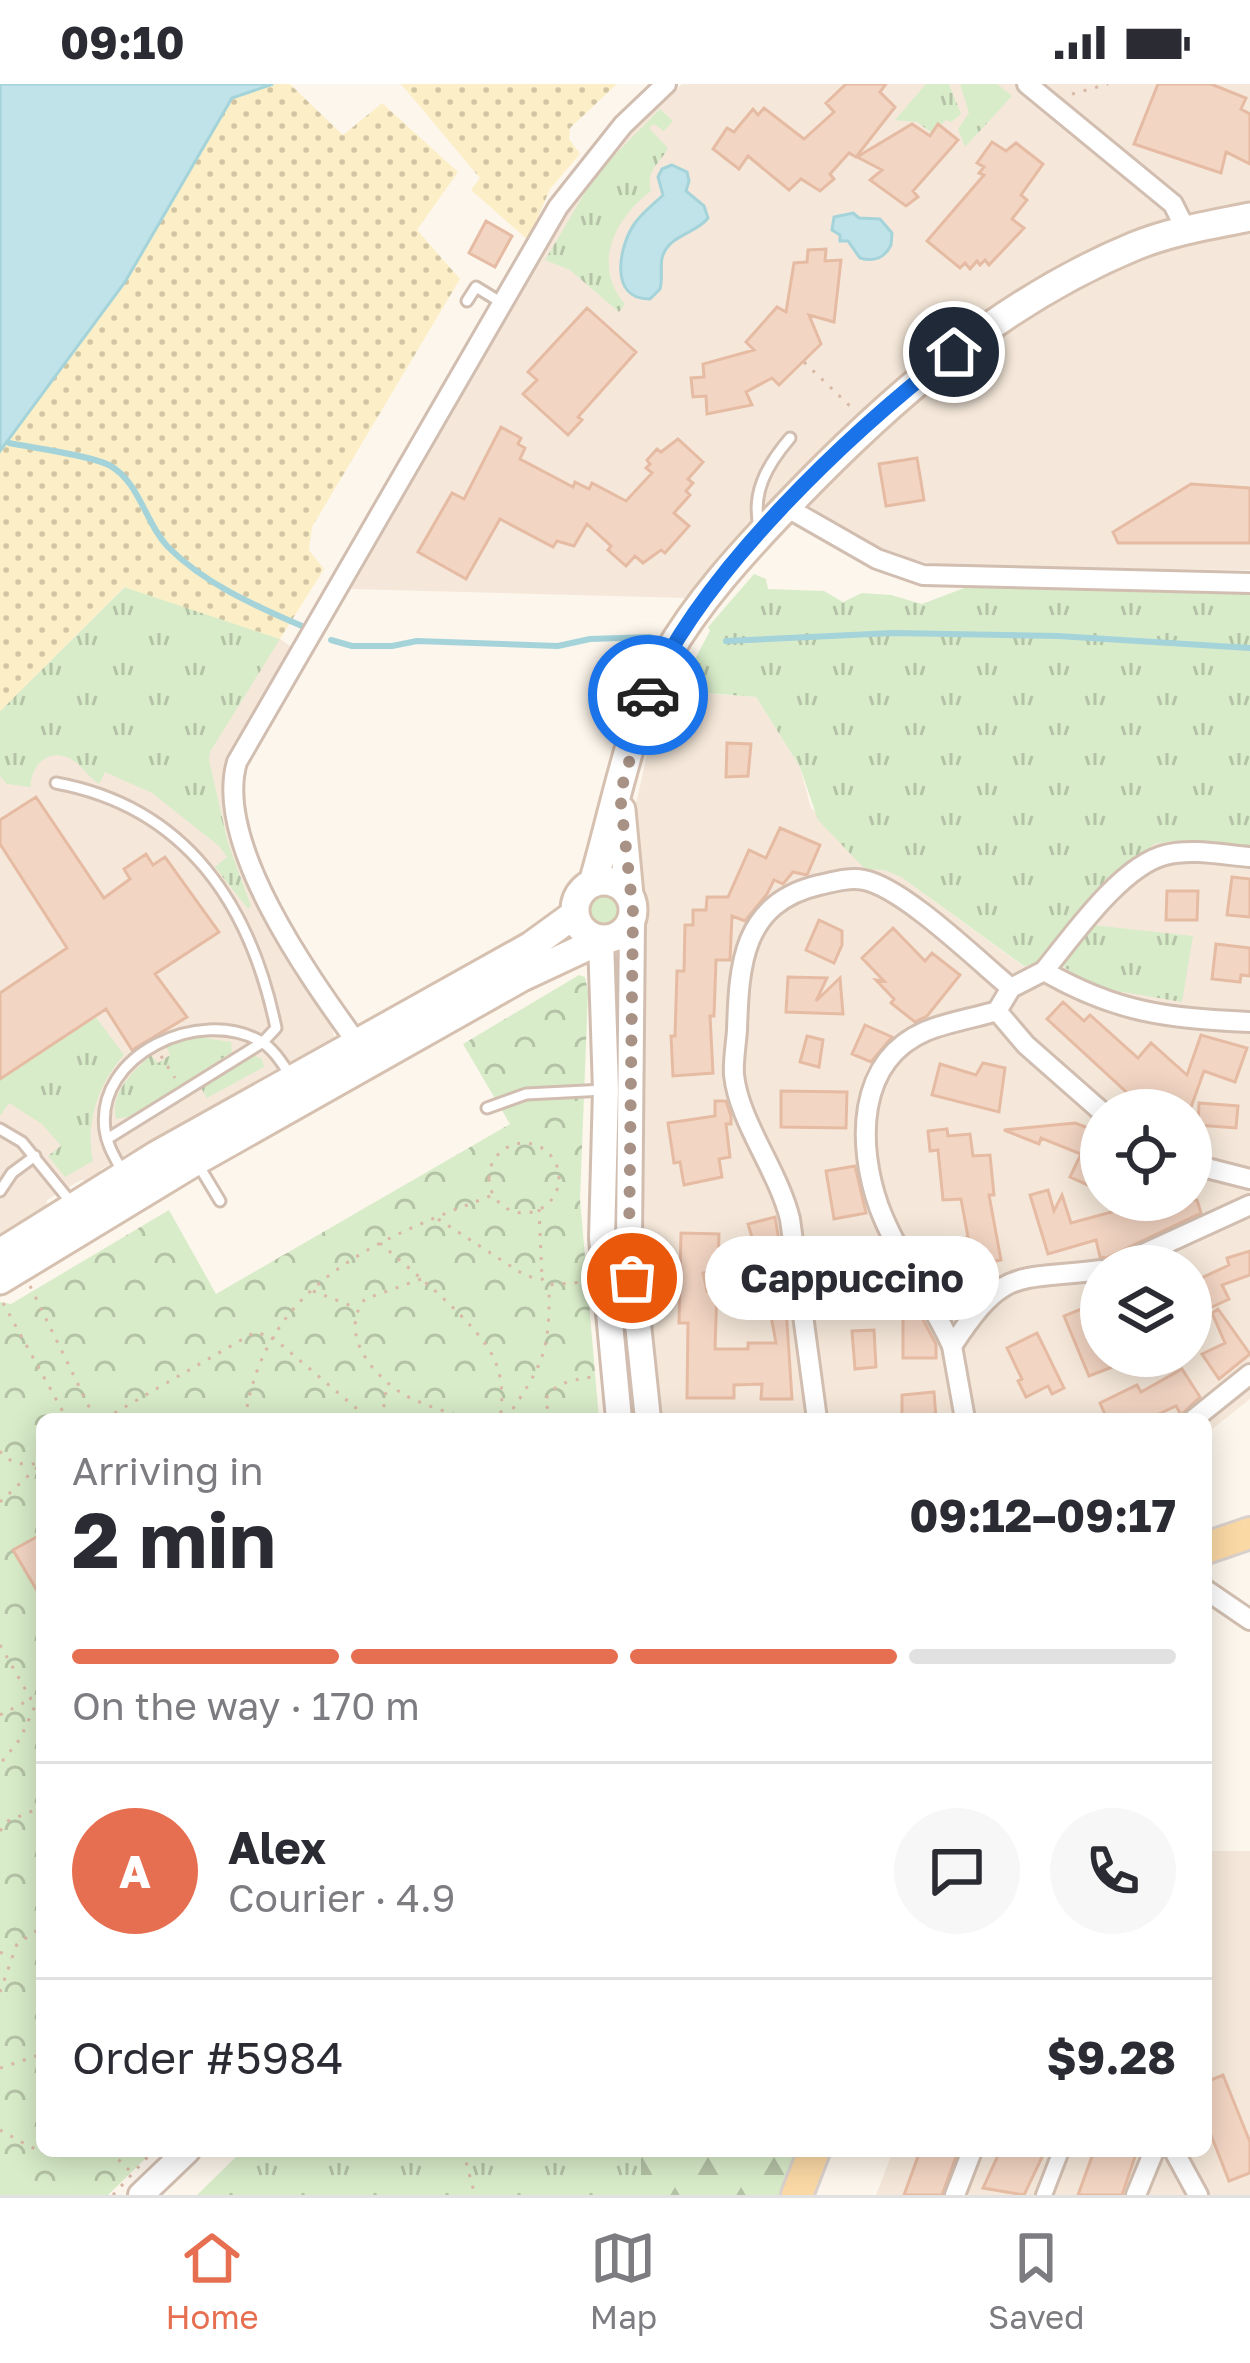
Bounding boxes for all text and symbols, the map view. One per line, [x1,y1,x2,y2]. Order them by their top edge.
text: 09:10 [60,15,185,69]
pin [903,301,1005,403]
icon: home [921,319,987,385]
courier [588,635,708,755]
icon: car [615,662,681,728]
map controls [1080,1089,1212,1377]
button: locate [1080,1089,1212,1221]
pin [581,1227,683,1329]
callout: Cappuccino [704,1236,998,1320]
icon: bag [599,1245,665,1311]
button: layers [1080,1245,1212,1377]
text: Cappuccino [740,1254,964,1301]
text: Arriving in [72,1447,263,1494]
text: 09:12–09:17 [909,1488,1176,1542]
text: 2 min [72,1492,276,1585]
text: On the way · 170 m [72,1682,420,1729]
button: chat [894,1808,1020,1934]
button: phone [1050,1808,1176,1934]
text: Alex [228,1820,326,1874]
text: A [119,1844,151,1898]
text: Courier · 4.9 [228,1874,455,1921]
text: Order #5984 [72,2030,344,2084]
text: $9.28 [1047,2030,1176,2084]
tab: Home [166,2225,259,2336]
tab: Map [590,2225,657,2336]
tab: Saved [988,2225,1084,2336]

